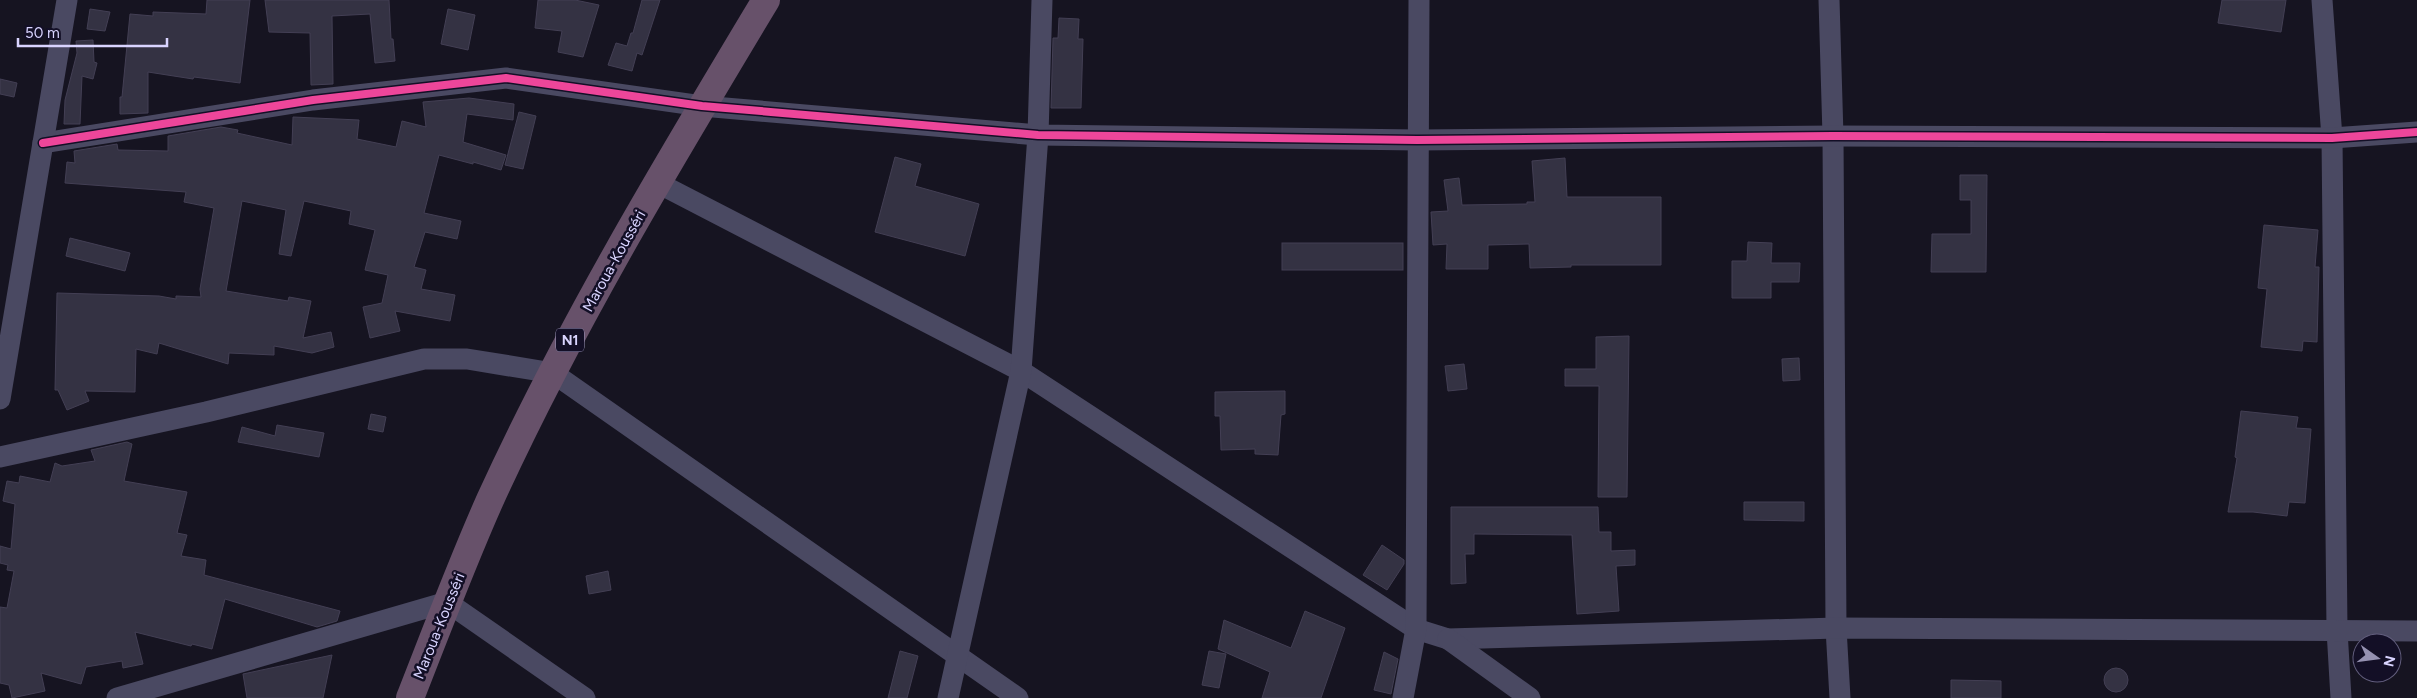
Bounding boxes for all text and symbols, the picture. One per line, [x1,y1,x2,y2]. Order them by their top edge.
scale bar [18,15,166,47]
text: 50 m [25,24,60,42]
street label: Maroua-Kousséri [579,207,649,315]
road number: N1 [556,328,584,352]
street label: Maroua-Kousséri [409,570,469,682]
north arrow [2352,633,2402,683]
text: N [2380,654,2399,668]

